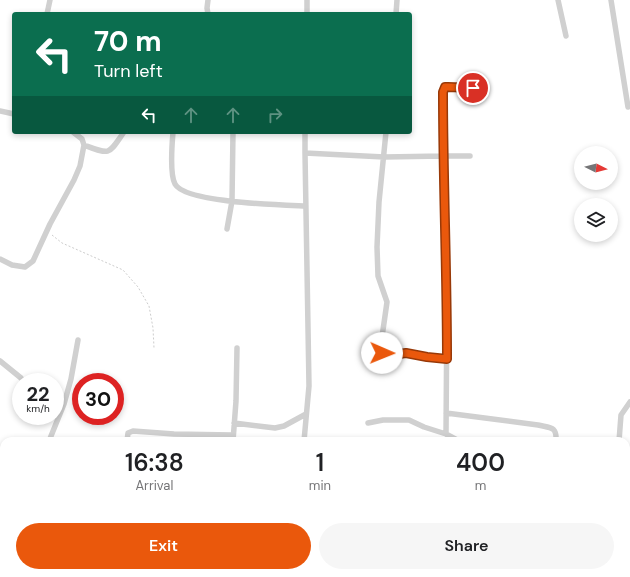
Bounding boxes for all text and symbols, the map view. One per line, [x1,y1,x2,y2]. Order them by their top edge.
text: 70 m [94,23,162,60]
icon: left [28,28,80,80]
text: Turn left [94,59,163,83]
pin [456,71,490,105]
icon: arrive [462,77,484,99]
icon: left [138,104,160,126]
icon: ahead [180,104,202,126]
icon: ahead [222,104,244,126]
icon: right [264,104,286,126]
north arrow [574,146,618,190]
map controls [574,146,618,242]
button: layers [574,198,618,242]
position arrow [361,332,403,374]
speed limit sign: 30 [72,373,124,425]
text: 22 [26,381,50,407]
text: km/h [26,402,50,415]
text: 16:38 [125,447,184,478]
text: 1 [316,447,324,478]
text: 400 [456,447,505,478]
text: Arrival [135,477,173,494]
text: min [309,477,331,494]
text: m [475,477,486,494]
button: Exit [16,523,311,569]
button: Share [319,523,614,569]

